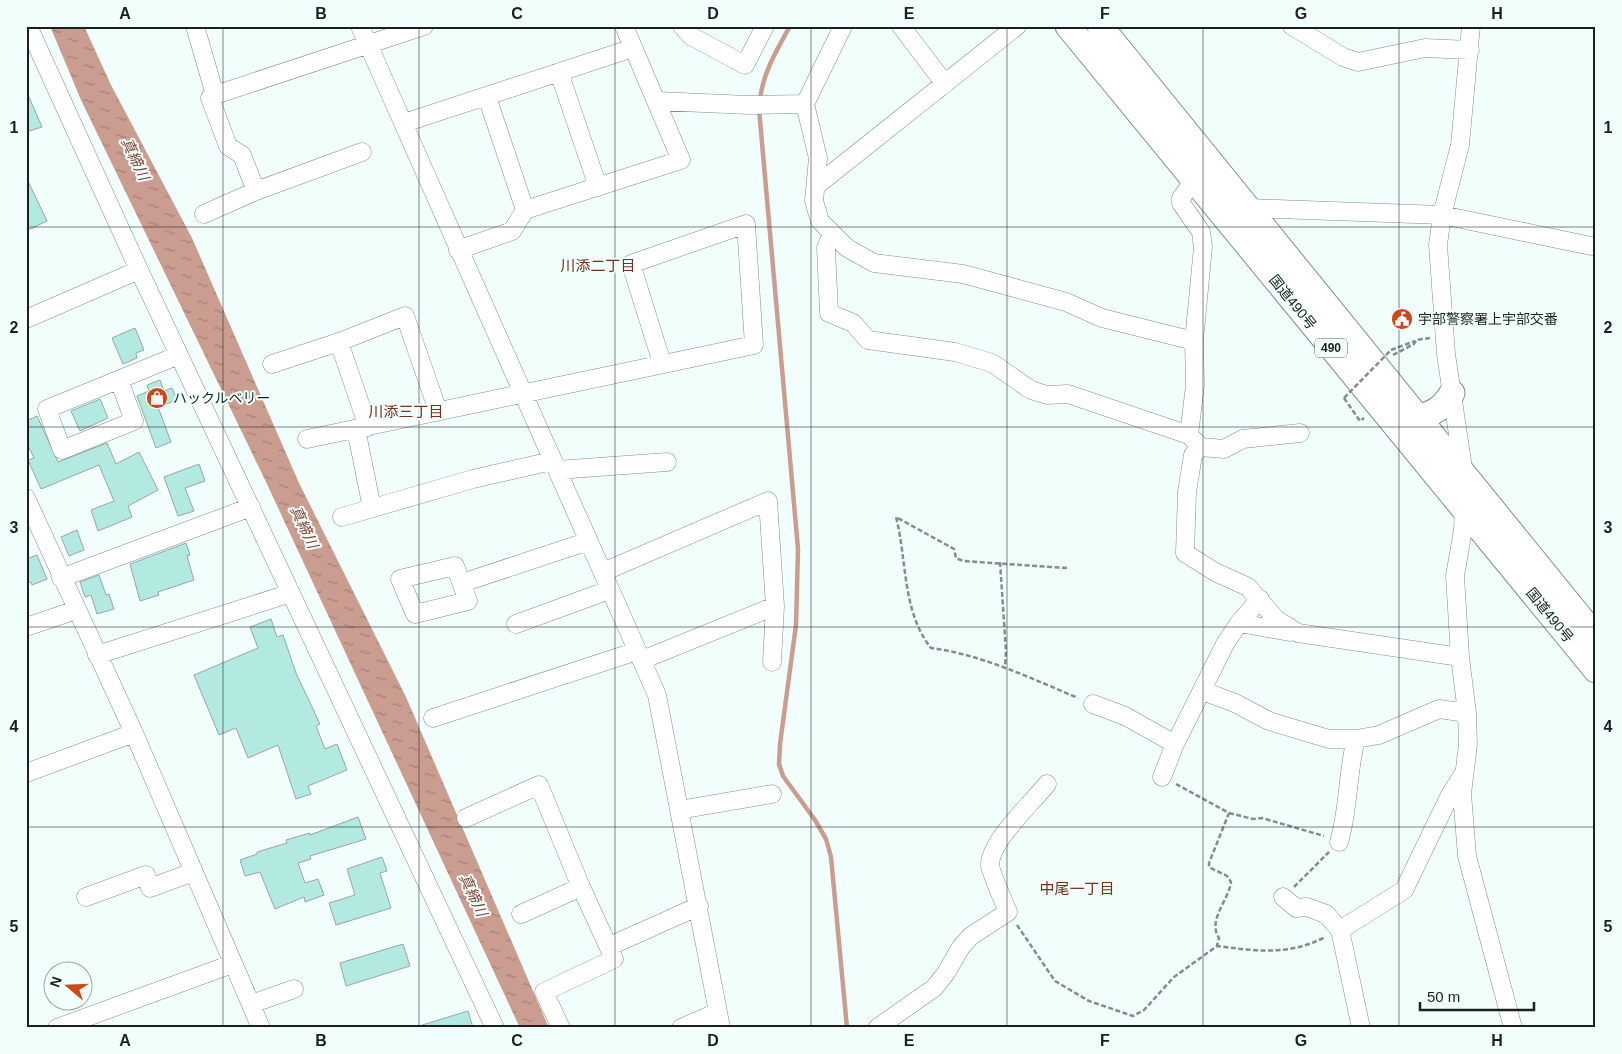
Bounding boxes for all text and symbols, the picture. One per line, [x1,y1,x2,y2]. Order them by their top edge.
text: A [119,5,131,22]
text: B [315,5,327,22]
text: C [511,5,523,22]
text: D [707,5,719,22]
text: E [904,5,915,22]
text: F [1100,5,1110,22]
text: G [1295,5,1307,22]
text: H [1491,5,1503,22]
text: 1 [10,119,19,136]
text: 1 [1604,119,1613,136]
water label: 真締川 [118,135,154,185]
district label: 川添二丁目 [560,257,636,274]
street label: 国道490号 [1266,272,1320,332]
public building icon: 宇部警察署上宇部交番 [1390,307,1414,331]
place label: 宇部警察署上宇部交番 [1418,311,1558,327]
text: 2 [10,319,19,336]
text: 2 [1604,319,1613,336]
road number: 490 [1315,338,1347,358]
shop icon: ハックルベリー [145,386,169,410]
place label: ハックルベリー [173,390,271,406]
district label: 川添三丁目 [368,403,444,420]
water label: 真締川 [287,503,323,553]
text: 3 [10,519,19,536]
text: 3 [1604,519,1613,536]
street label: 国道490号 [1523,585,1577,645]
text: 4 [10,718,19,735]
text: 4 [1604,718,1613,735]
water label: 真締川 [456,871,492,921]
district label: 中尾一丁目 [1039,880,1115,897]
text: 5 [10,918,19,935]
text: 5 [1604,918,1613,935]
north arrow [42,962,92,1012]
text: N [46,974,65,989]
scale bar [1420,979,1533,1011]
text: 50 m [1427,988,1460,1005]
text: A [119,1032,131,1049]
text: B [315,1032,327,1049]
text: C [511,1032,523,1049]
text: D [707,1032,719,1049]
text: E [904,1032,915,1049]
text: F [1100,1032,1110,1049]
text: G [1295,1032,1307,1049]
text: H [1491,1032,1503,1049]

